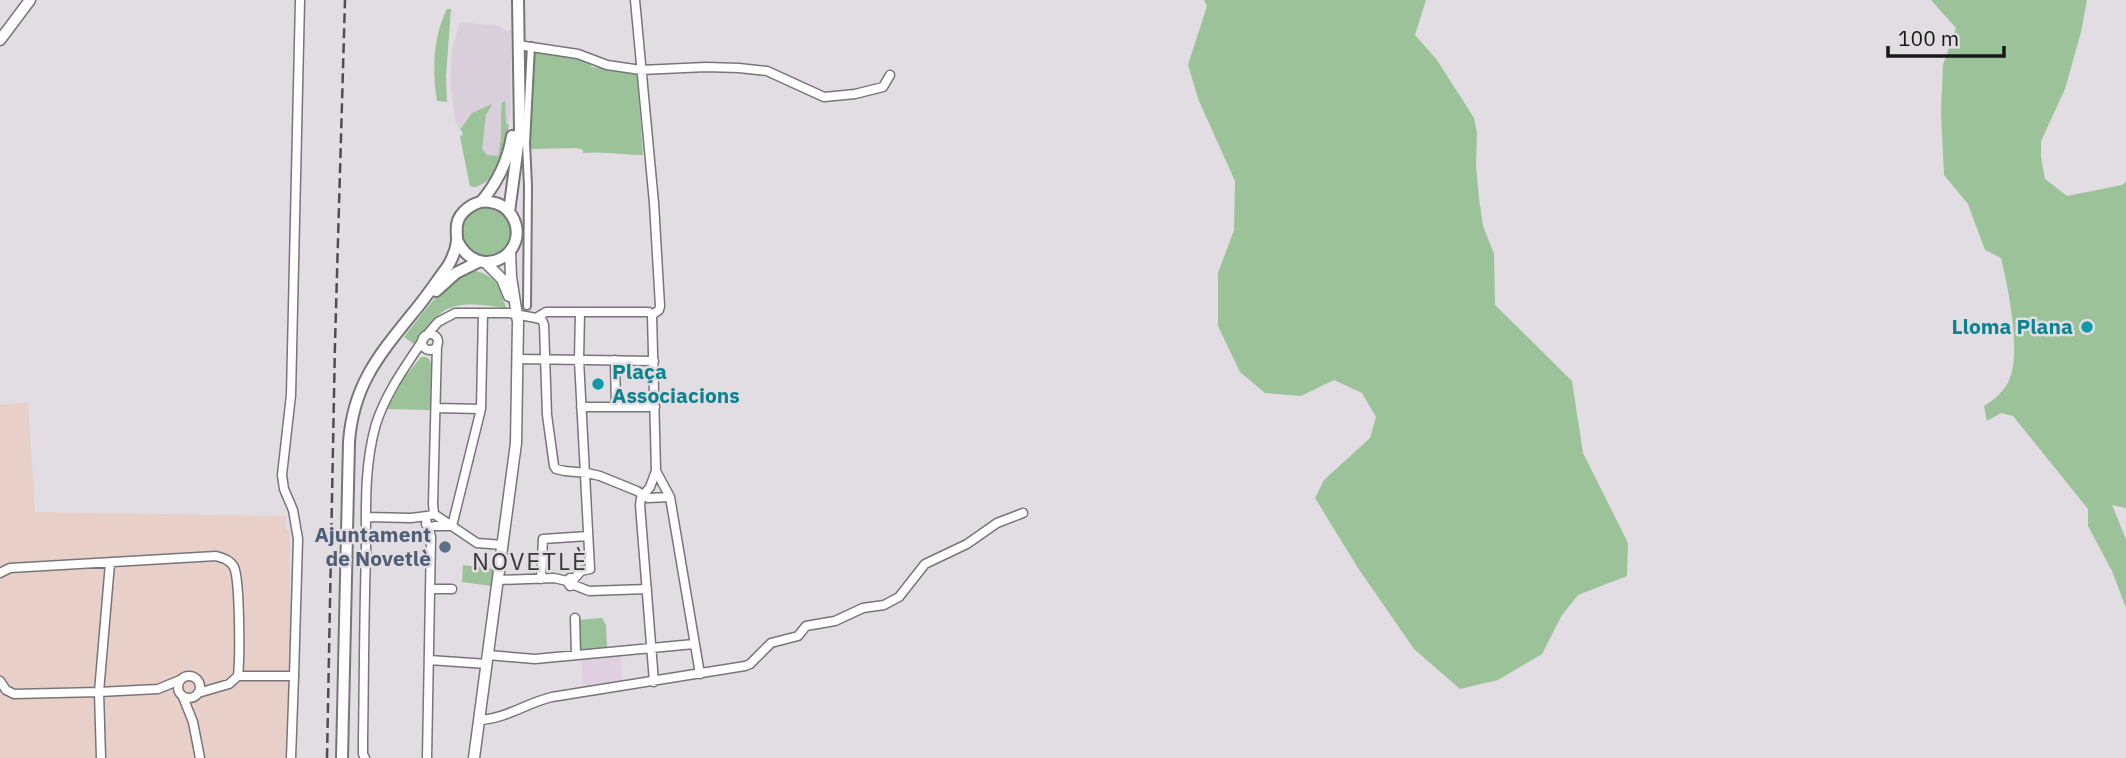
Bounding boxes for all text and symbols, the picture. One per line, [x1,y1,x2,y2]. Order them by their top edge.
scale bar [1888,14,2004,58]
text: 100 m [1898,24,1959,52]
place label: Lloma Plana [1951,312,2073,340]
marker: Lloma Plana [2079,319,2095,335]
place label: Plaça Associacions [612,357,740,409]
marker: Plaça Associacions [590,376,606,392]
place label: Ajuntament de Novetlè [314,520,431,572]
marker: Ajuntament de Novetlè [437,539,453,555]
district label: NOVETLÈ [472,545,588,577]

